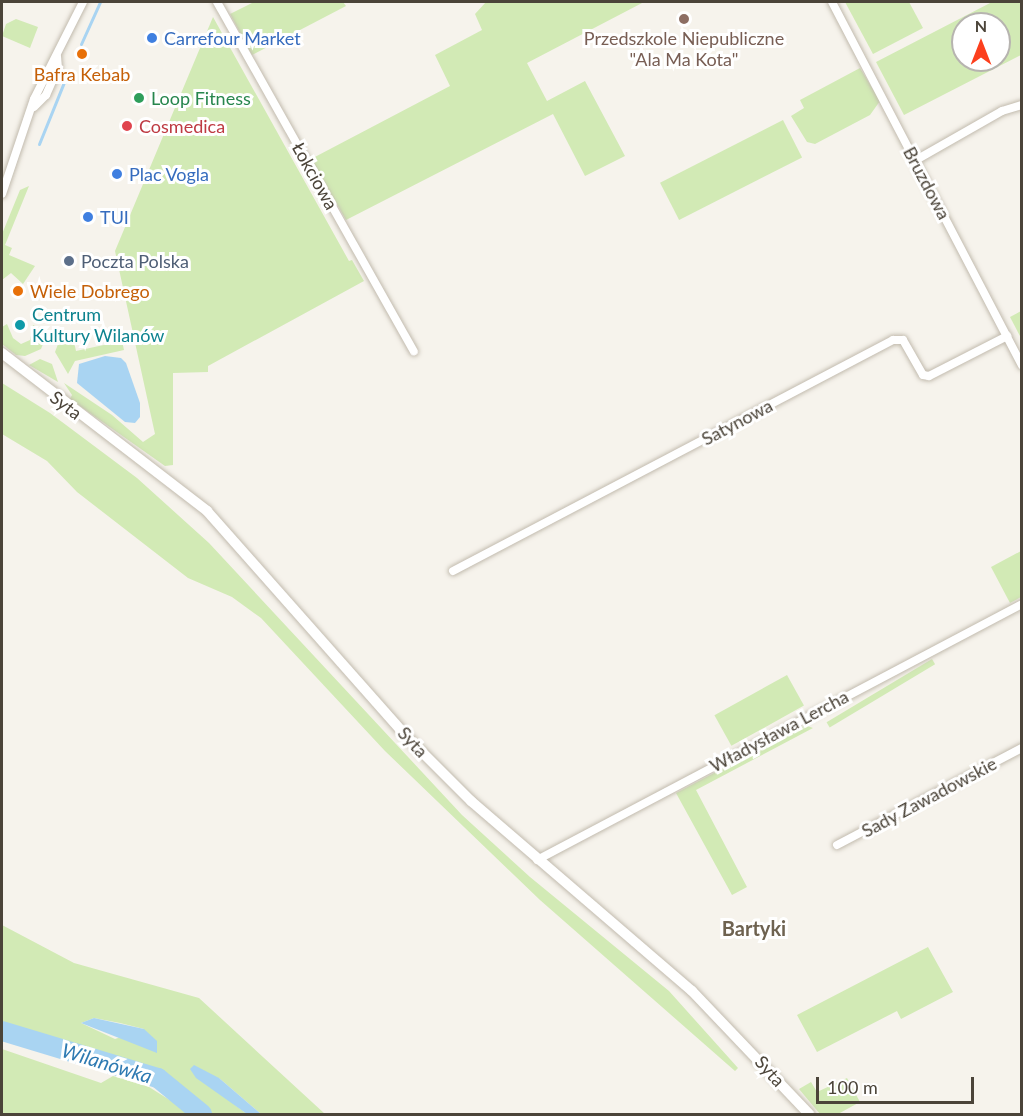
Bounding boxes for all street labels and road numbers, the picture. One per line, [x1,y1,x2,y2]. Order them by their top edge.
street label: Łokciowa [288,139,342,213]
street label: Bruzdowa [899,143,955,223]
street label: Syta [46,386,86,424]
street label: Satynowa [698,394,776,450]
street label: Władysława Lercha [706,685,852,777]
street label: Syta [394,722,432,762]
street label: Sady Zawadowskie [858,752,1000,842]
street label: Syta [751,1051,789,1091]

